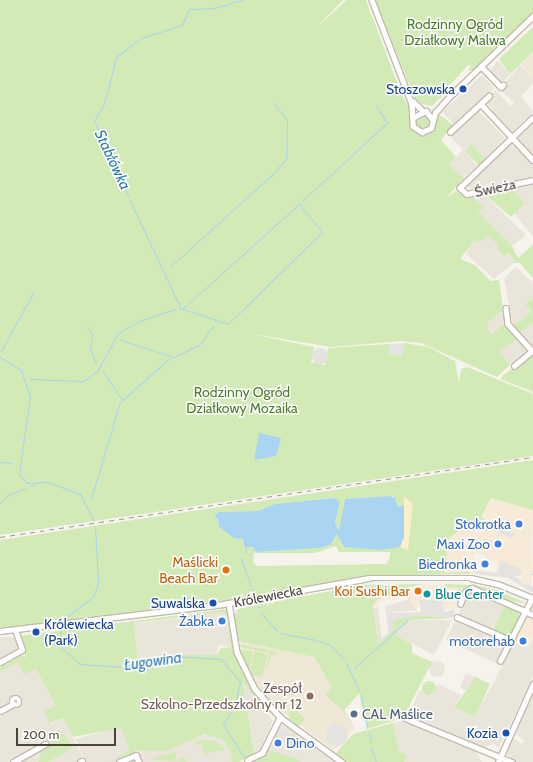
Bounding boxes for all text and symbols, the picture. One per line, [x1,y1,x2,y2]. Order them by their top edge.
park label: Rodzinny Ogród Działkowy Malwa [404,16,506,48]
place label: Stoszowska [386,81,455,97]
marker: Stoszowska [458,84,468,94]
water label: Stabłówka [90,127,134,193]
street label: Świeża [473,175,517,201]
park label: Rodzinny Ogród Działkowy Mozaika [186,384,298,416]
place label: Stokrotka [455,516,511,532]
marker: Stokrotka [514,519,524,529]
place label: Maxi Zoo [437,536,490,552]
marker: Maxi Zoo [493,539,503,549]
place label: Maślicki Beach Bar [159,554,218,586]
place label: Biedronka [418,556,477,572]
marker: Biedronka [480,559,490,569]
marker: Maślicki Beach Bar [221,565,231,575]
street label: Królewiecka [232,581,304,611]
place label: Koi Sushi Bar [334,583,410,599]
marker: Koi Sushi Bar [413,586,423,596]
place label: Blue Center [435,586,504,602]
marker: Blue Center [422,589,432,599]
place label: Suwalska [151,595,205,611]
marker: Suwalska [208,598,218,608]
place label: Żabka [179,613,214,629]
place label: Królewiecka (Park) [44,616,114,648]
marker: Żabka [217,616,227,626]
marker: Królewiecka (Park) [31,627,41,637]
place label: motorehab [449,633,515,649]
marker: motorehab [518,636,528,646]
water label: Ługowina [123,649,183,675]
place label: Zespół Szkolno-Przedszkolny nr 12 [141,680,302,712]
marker: Zespół Szkolno-Przedszkolny nr 12 [305,691,315,701]
place label: CAL Maślice [362,706,433,722]
marker: CAL Maślice [349,709,359,719]
scale bar [18,720,118,746]
place label: Kozia [467,725,498,741]
text: 200 m [23,727,59,742]
marker: Kozia [501,728,511,738]
place label: Dino [286,735,315,751]
marker: Dino [273,738,283,748]

